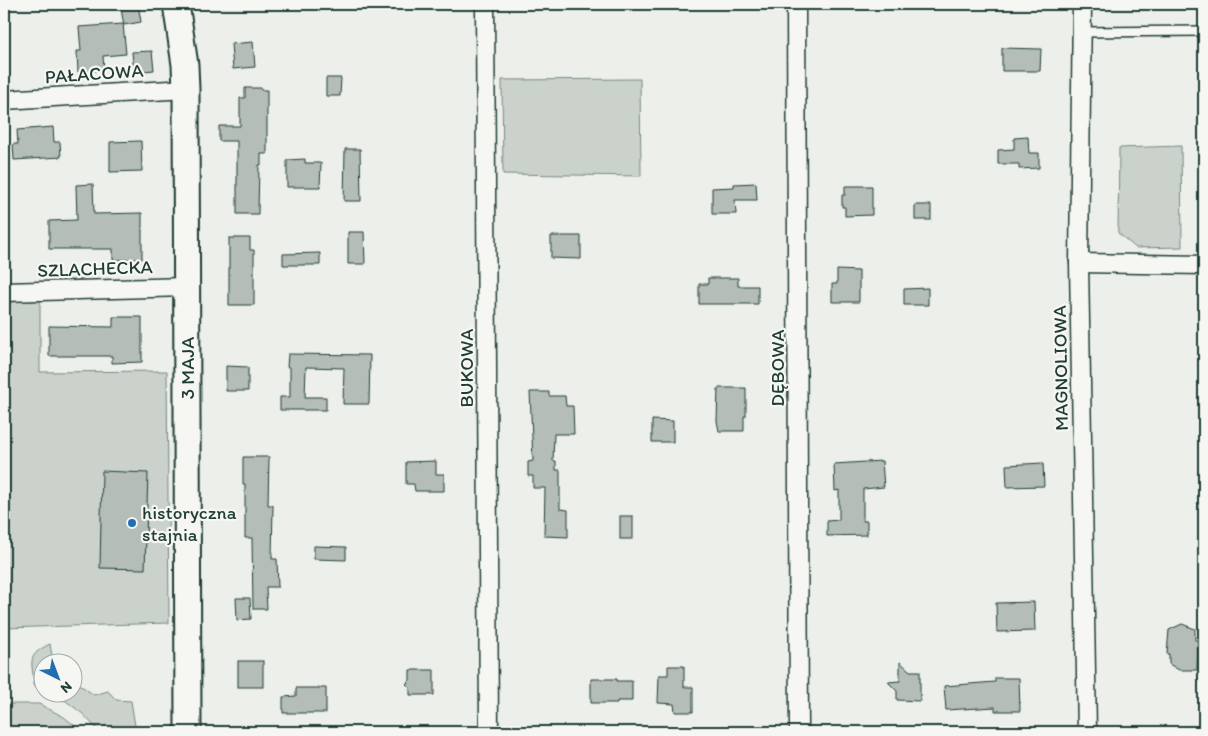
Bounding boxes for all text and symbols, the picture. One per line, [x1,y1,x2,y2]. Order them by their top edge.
street label: PAŁACOWA [44,59,144,88]
street label: SZLACHECKA [37,255,153,282]
street label: MAGNOLIOWA [1048,305,1073,431]
street label: BUKOWA [455,329,478,407]
street label: DĘBOWA [766,329,789,407]
street label: 3 MAJA [176,337,199,399]
place label: historyczna stajnia [142,501,237,546]
marker: historyczna stajnia [126,517,138,529]
north arrow [32,654,82,704]
text: N [57,678,76,697]

